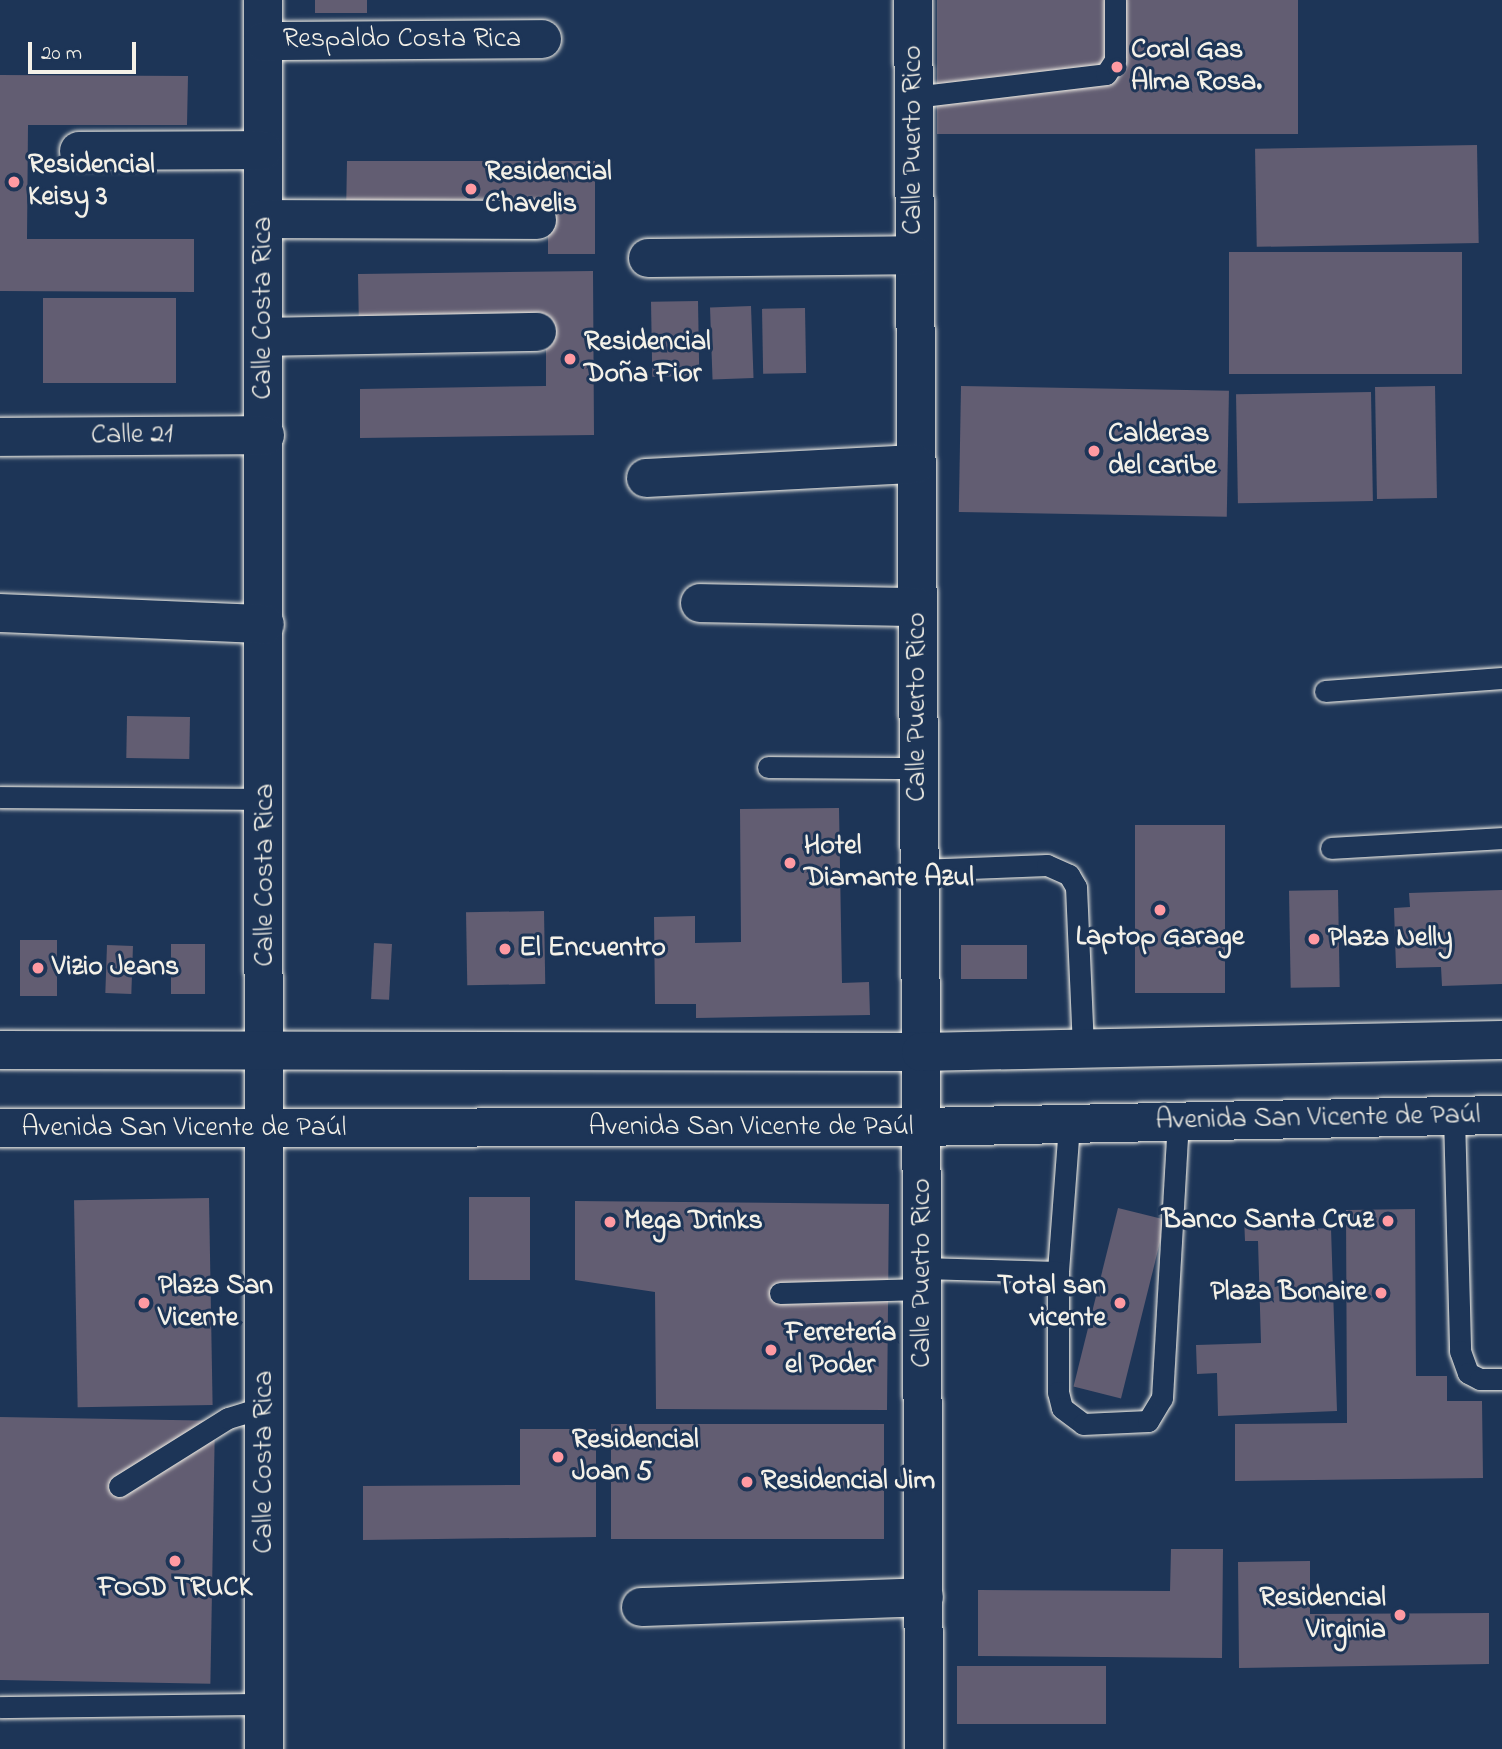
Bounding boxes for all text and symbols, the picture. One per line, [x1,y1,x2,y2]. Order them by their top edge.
street label: Respaldo Costa Rica [283,23,521,57]
scale bar [32,28,140,72]
place label: Coral Gas Alma Rosa. [1131,34,1262,100]
text: 20 m [41,39,82,69]
street label: Calle Puerto Rico [897,45,931,235]
marker: Coral Gas Alma Rosa. [1109,59,1125,75]
place label: Residencial Keisy 3 [28,149,155,215]
place label: Residencial Chavelis [485,156,612,222]
marker: Residencial Keisy 3 [6,174,22,190]
marker: Residencial Chavelis [463,181,479,197]
street label: Calle Costa Rica [247,216,281,400]
place label: Residencial Doña Fior [584,326,711,392]
marker: Residencial Doña Fior [562,351,578,367]
street label: Calle 21 [91,418,173,454]
place label: Calderas del caribe [1108,418,1217,484]
marker: Calderas del caribe [1086,443,1102,459]
street label: Calle Puerto Rico [901,612,935,802]
street label: Calle Costa Rica [249,783,283,967]
place label: Hotel Diamante Azul [804,830,974,896]
marker: Hotel Diamante Azul [782,855,798,871]
marker: Laptop Garage [1152,902,1168,918]
place label: Laptop Garage [1076,921,1244,955]
place label: Plaza Nelly [1328,922,1453,956]
marker: Plaza Nelly [1306,931,1322,947]
place label: El Encuentro [519,932,666,966]
marker: El Encuentro [497,941,513,957]
place label: Vizio Jeans [52,951,179,985]
marker: Vizio Jeans [30,960,46,976]
street label: Avenida San Vicente de Paúl [1155,1099,1481,1139]
street label: Avenida San Vicente de Paúl [589,1111,913,1145]
street label: Avenida San Vicente de Paúl [22,1112,346,1146]
street label: Calle Puerto Rico [906,1178,940,1368]
place label: Banco Santa Cruz [1162,1204,1374,1238]
place label: Mega Drinks [624,1205,763,1239]
marker: Banco Santa Cruz [1380,1213,1396,1229]
marker: Mega Drinks [602,1214,618,1230]
place label: Plaza San Vicente [158,1270,273,1336]
place label: Total san vicente [997,1270,1106,1336]
place label: Plaza Bonaire [1210,1276,1367,1310]
marker: Plaza Bonaire [1373,1285,1389,1301]
marker: Plaza San Vicente [136,1295,152,1311]
marker: Total san vicente [1112,1295,1128,1311]
place label: Ferretería el Poder [785,1317,896,1383]
marker: Ferretería el Poder [763,1342,779,1358]
street label: Calle Costa Rica [248,1370,282,1554]
place label: Residencial Joan 5 [572,1424,699,1490]
marker: Residencial Joan 5 [550,1449,566,1465]
place label: Residencial Jim [761,1465,935,1499]
marker: Residencial Jim [739,1474,755,1490]
marker: FOOD TRUCK [167,1553,183,1569]
place label: FOOD TRUCK [98,1572,252,1606]
place label: Residencial Virginia [1259,1582,1386,1648]
marker: Residencial Virginia [1392,1607,1408,1623]

